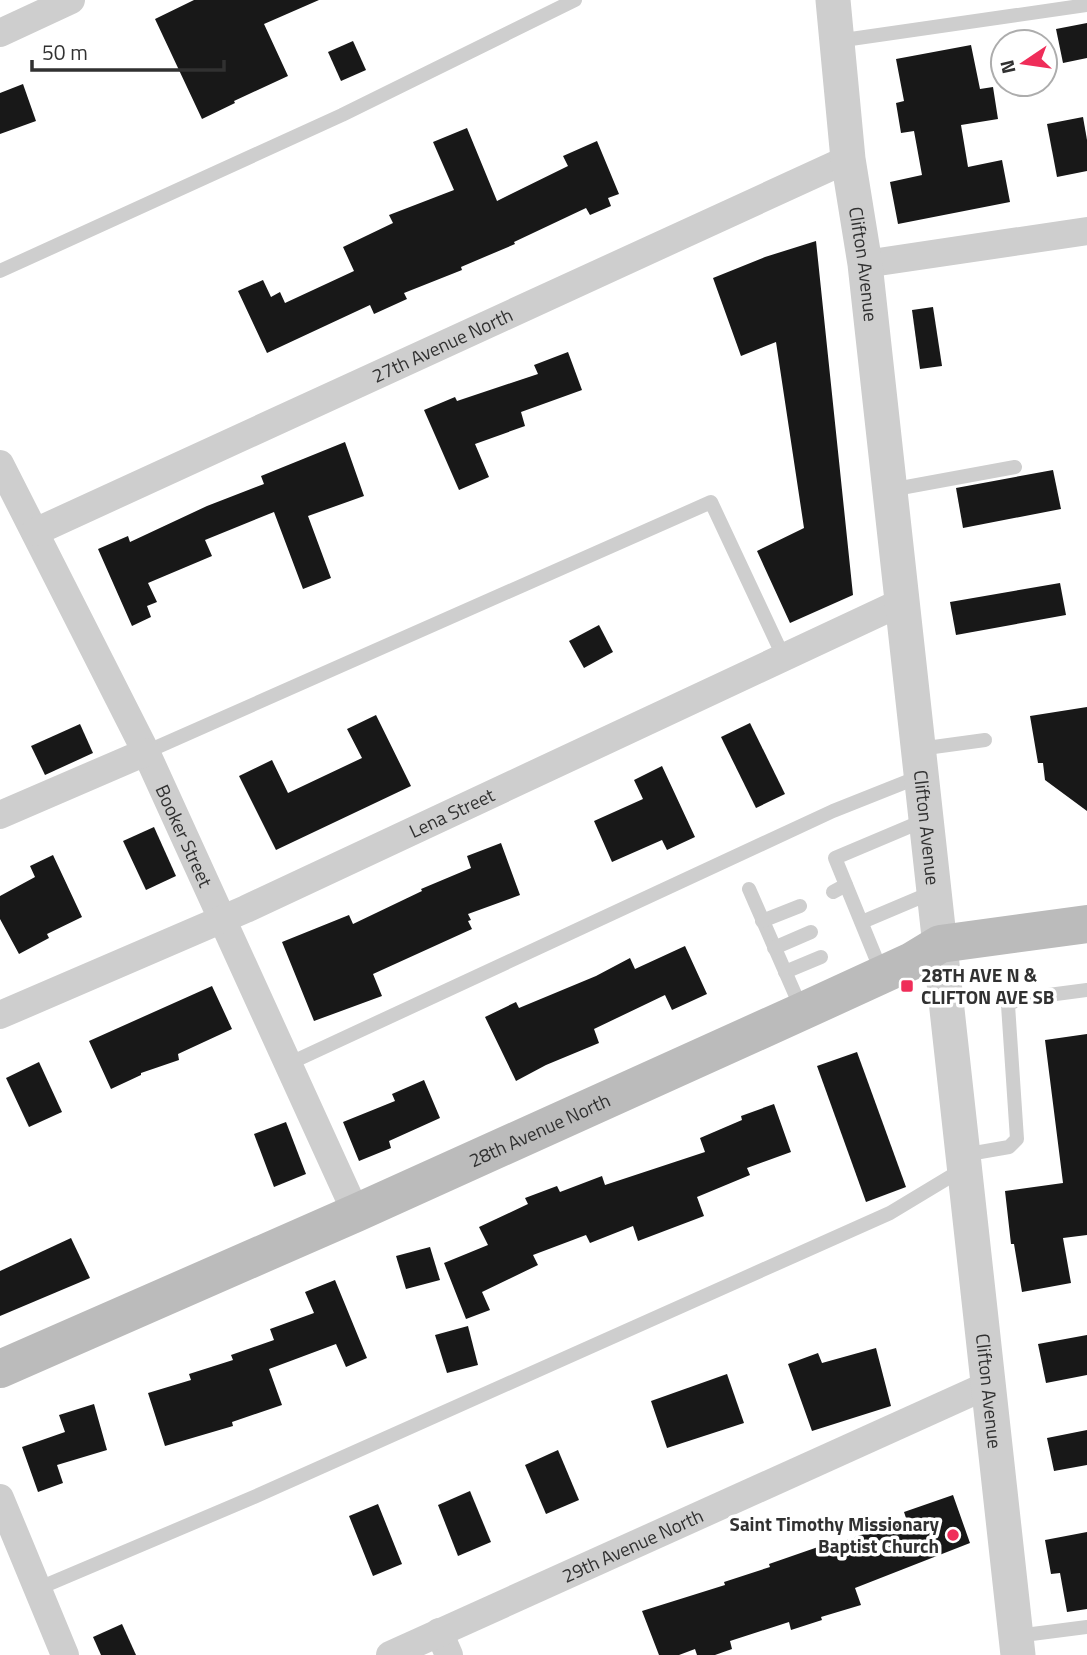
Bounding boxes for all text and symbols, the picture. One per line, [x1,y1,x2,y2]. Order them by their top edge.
scale bar [32,28,224,72]
north arrow [989,28,1059,98]
text: 50 m [42,36,88,68]
text: N [991,57,1023,77]
street label: Clifton Avenue [842,204,886,323]
street label: 27th Avenue North [367,300,517,390]
street label: Clifton Avenue [907,768,948,887]
street label: Booker Street [149,780,221,892]
street label: Lena Street [404,780,499,845]
place label: 28TH AVE N & CLIFTON AVE SB [921,960,1054,1011]
marker: 28TH AVE N & CLIFTON AVE SB [899,978,915,994]
street label: 28th Avenue North [464,1085,615,1174]
street label: Clifton Avenue [969,1332,1010,1450]
street label: 29th Avenue North [557,1501,708,1590]
place label: Saint Timothy Missionary Baptist Church [730,1509,939,1560]
marker: Saint Timothy Missionary Baptist Church [945,1527,961,1543]

